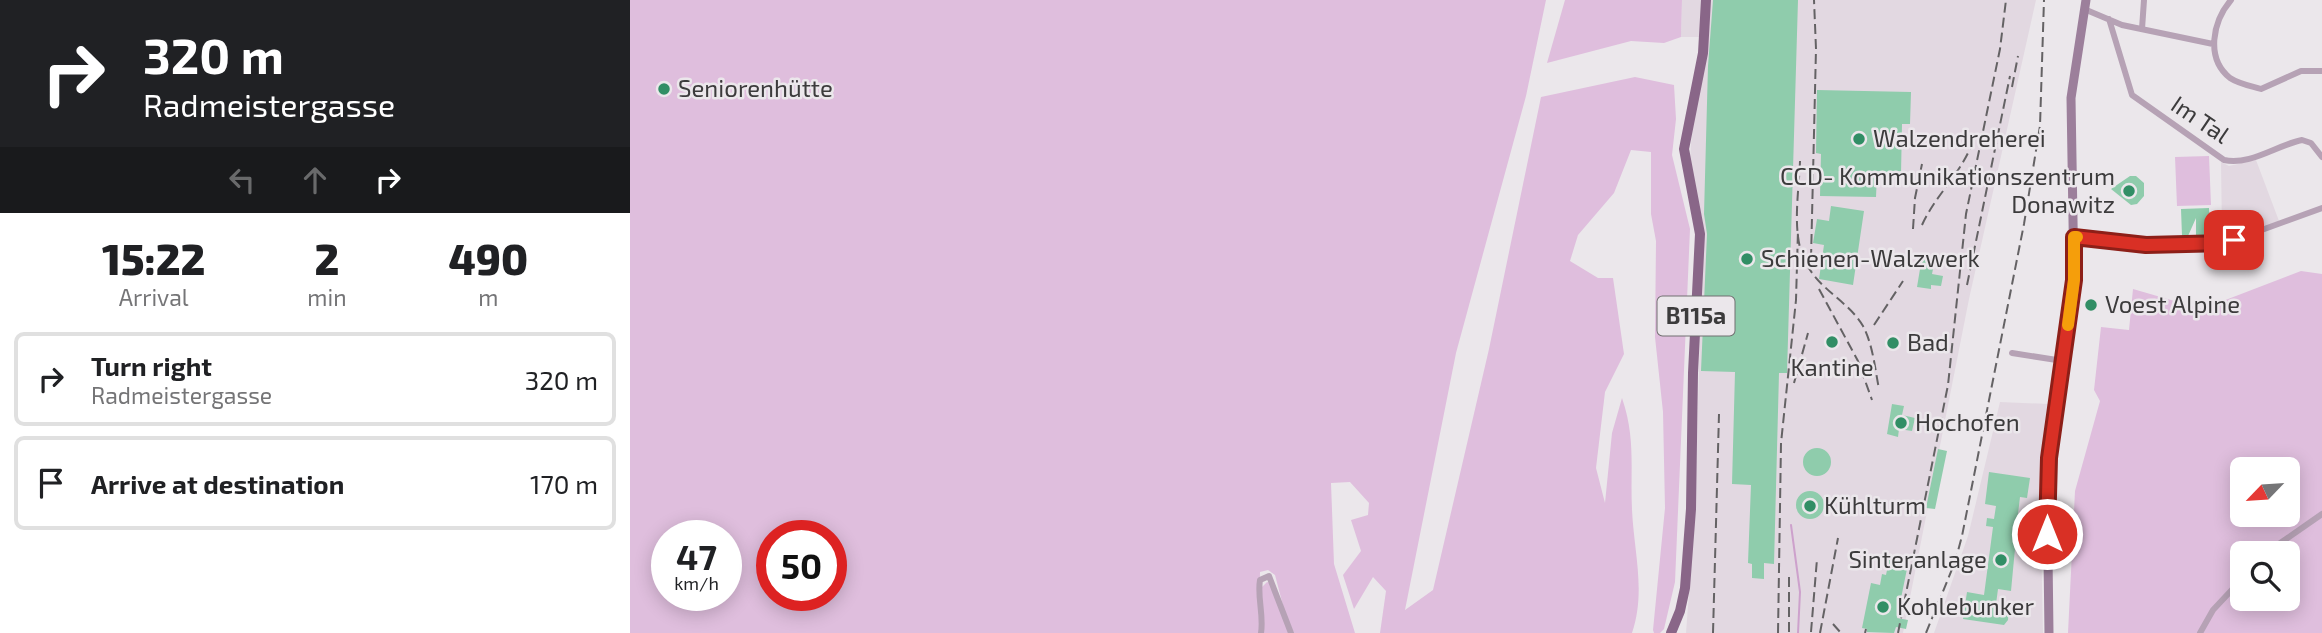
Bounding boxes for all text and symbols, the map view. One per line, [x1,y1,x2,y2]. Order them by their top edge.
text: 320 m [143,25,284,84]
icon: right [28,28,119,119]
place label: Seniorenhütte [678,73,833,102]
marker: Seniorenhütte [656,81,672,97]
text: Radmeistergasse [143,85,395,123]
street label: Im Tal [2166,89,2236,149]
place label: Walzendreherei [1873,123,2046,152]
marker: Walzendreherei [1851,131,1867,147]
icon: left [223,161,261,199]
icon: ahead [296,161,334,199]
icon: right [369,161,407,199]
place label: CCD- Kommunikationszentrum Donawitz [1780,161,2115,218]
marker: CCD- Kommunikationszentrum Donawitz [2121,183,2137,199]
pin [2204,210,2264,270]
icon: arrive [2215,221,2253,259]
text: 15:22 [102,233,205,283]
text: 2 [314,233,339,283]
text: 490 [448,233,528,283]
place label: Schienen-Walzwerk [1761,243,1980,272]
marker: Schienen-Walzwerk [1739,251,1755,267]
text: Arrival [119,283,189,311]
text: min [307,283,347,311]
text: m [478,283,498,311]
place label: Voest Alpine [2105,289,2240,318]
road number: B115a [1658,296,1734,336]
marker: Voest Alpine [2083,297,2099,313]
place label: Bad [1907,327,1949,356]
marker: Kantine [1824,334,1840,350]
marker: Bad [1885,335,1901,351]
text: Turn right [91,350,212,381]
place label: Kantine [1790,352,1874,381]
icon: right [32,360,70,398]
text: 320 m [525,364,598,395]
text: Radmeistergasse [91,381,272,409]
place label: Hochofen [1915,407,2020,436]
marker: Hochofen [1893,415,1909,431]
north arrow [2230,457,2300,527]
map controls [2230,457,2300,611]
icon: arrive [32,464,70,502]
text: Arrive at destination [91,468,344,499]
text: 170 m [530,468,598,499]
place label: Kühlturm [1824,490,1926,519]
position arrow [2010,497,2084,571]
marker: Kühlturm [1802,498,1818,514]
speed limit sign: 50 [756,520,847,611]
text: 47 [676,535,717,577]
button: search [2230,541,2300,611]
place label: Sinteranlage [1848,544,1987,573]
marker: Sinteranlage [1993,552,2009,568]
text: km/h [674,572,719,594]
place label: Kohlebunker [1897,591,2035,620]
marker: Kohlebunker [1875,599,1891,615]

